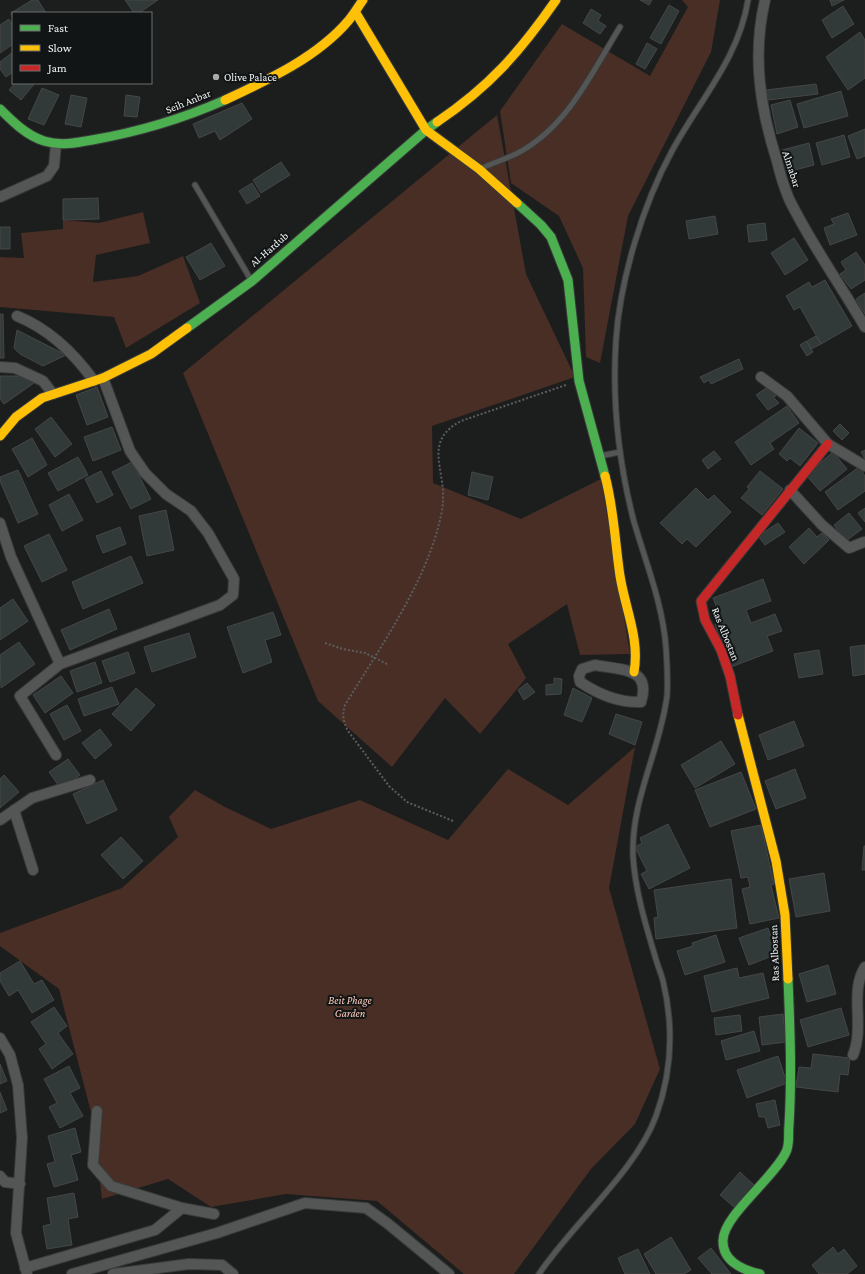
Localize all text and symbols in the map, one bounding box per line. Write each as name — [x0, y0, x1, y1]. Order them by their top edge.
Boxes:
legend — [12, 12, 152, 84]
text: Fast — [48, 21, 69, 35]
text: Slow — [48, 41, 72, 55]
text: Jam — [47, 61, 67, 75]
place label: Olive Palace — [224, 71, 277, 83]
marker: Olive Palace — [211, 72, 221, 82]
street label: Seih Anbar — [164, 86, 212, 115]
street label: Almabar — [780, 149, 804, 189]
street label: Al-Hardub — [248, 229, 291, 269]
street label: Ras Albostan — [710, 605, 742, 663]
street label: Ras Albostan — [767, 924, 781, 982]
park label: Beit Phage Garden — [328, 994, 373, 1019]

